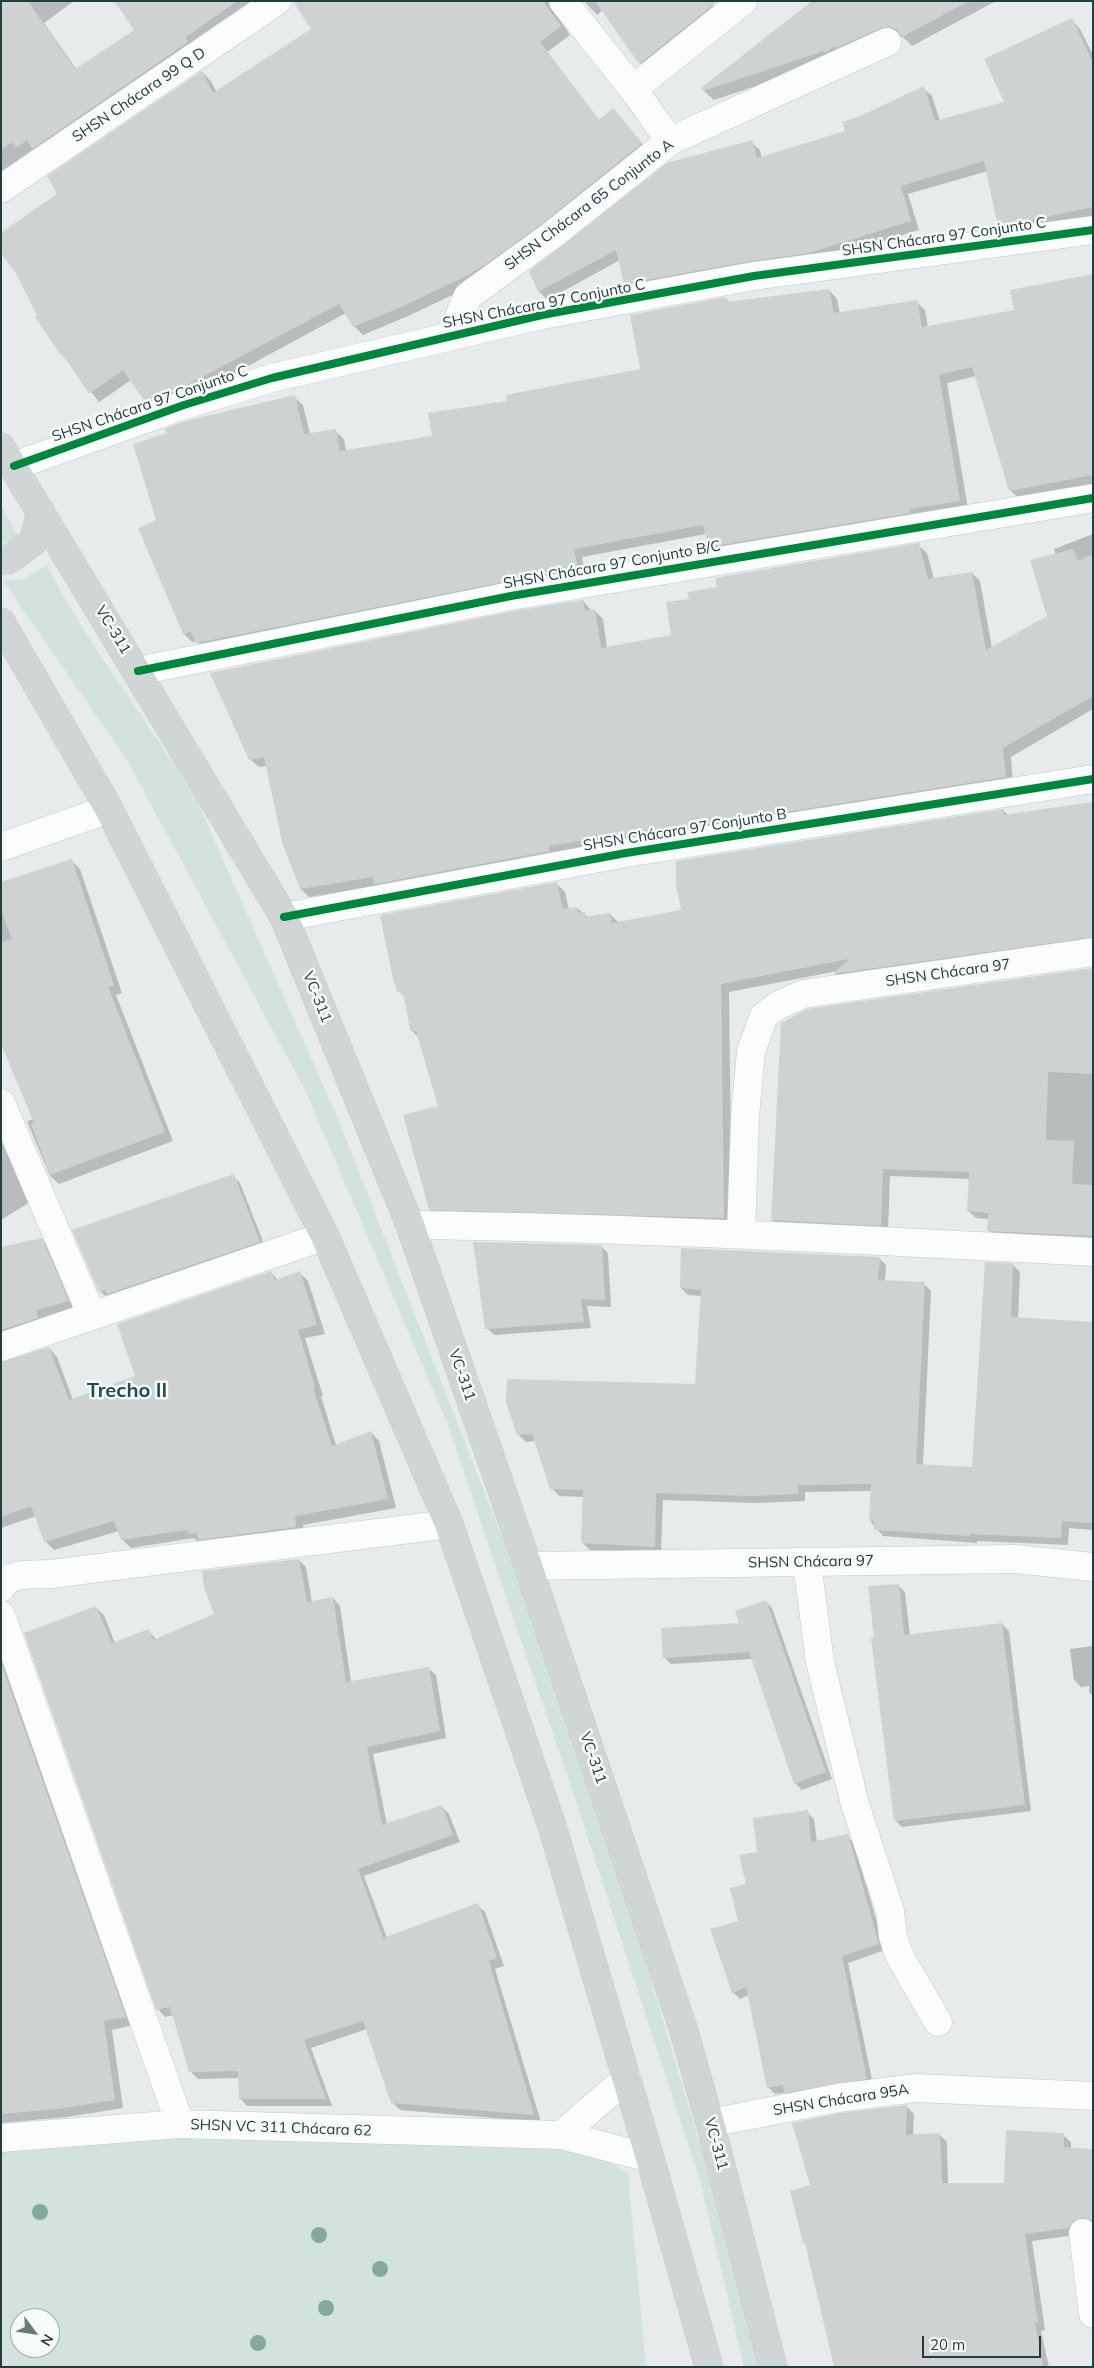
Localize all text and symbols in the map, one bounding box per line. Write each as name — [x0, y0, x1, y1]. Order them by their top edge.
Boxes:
street label: SHSN Chácara 99 Q D — [69, 44, 209, 146]
street label: SHSN Chácara 65 Conjunto A — [501, 136, 677, 274]
street label: SHSN Chácara 97 Conjunto C — [841, 214, 1047, 260]
street label: SHSN Chácara 97 Conjunto C — [441, 276, 647, 332]
street label: SHSN Chácara 97 Conjunto C — [50, 362, 250, 446]
street label: SHSN Chácara 97 Conjunto B/C — [502, 537, 722, 593]
street label: VC-311 — [92, 602, 134, 658]
street label: SHSN Chácara 97 Conjunto B — [582, 805, 788, 855]
street label: SHSN Chácara 97 — [884, 955, 1012, 991]
street label: VC-311 — [299, 969, 335, 1025]
street label: VC-311 — [445, 1347, 479, 1403]
district label: Trecho II — [87, 1379, 167, 1403]
street label: SHSN Chácara 97 — [748, 1552, 874, 1572]
street label: VC-311 — [576, 1730, 610, 1786]
street label: SHSN Chácara 95A — [772, 2080, 910, 2120]
street label: SHSN VC 311 Chácara 62 — [190, 2116, 372, 2140]
street label: VC-311 — [700, 2116, 732, 2172]
north arrow — [10, 2308, 60, 2358]
scale bar — [924, 2326, 1043, 2358]
text: N — [37, 2331, 57, 2349]
text: 20 m — [930, 2335, 965, 2354]

